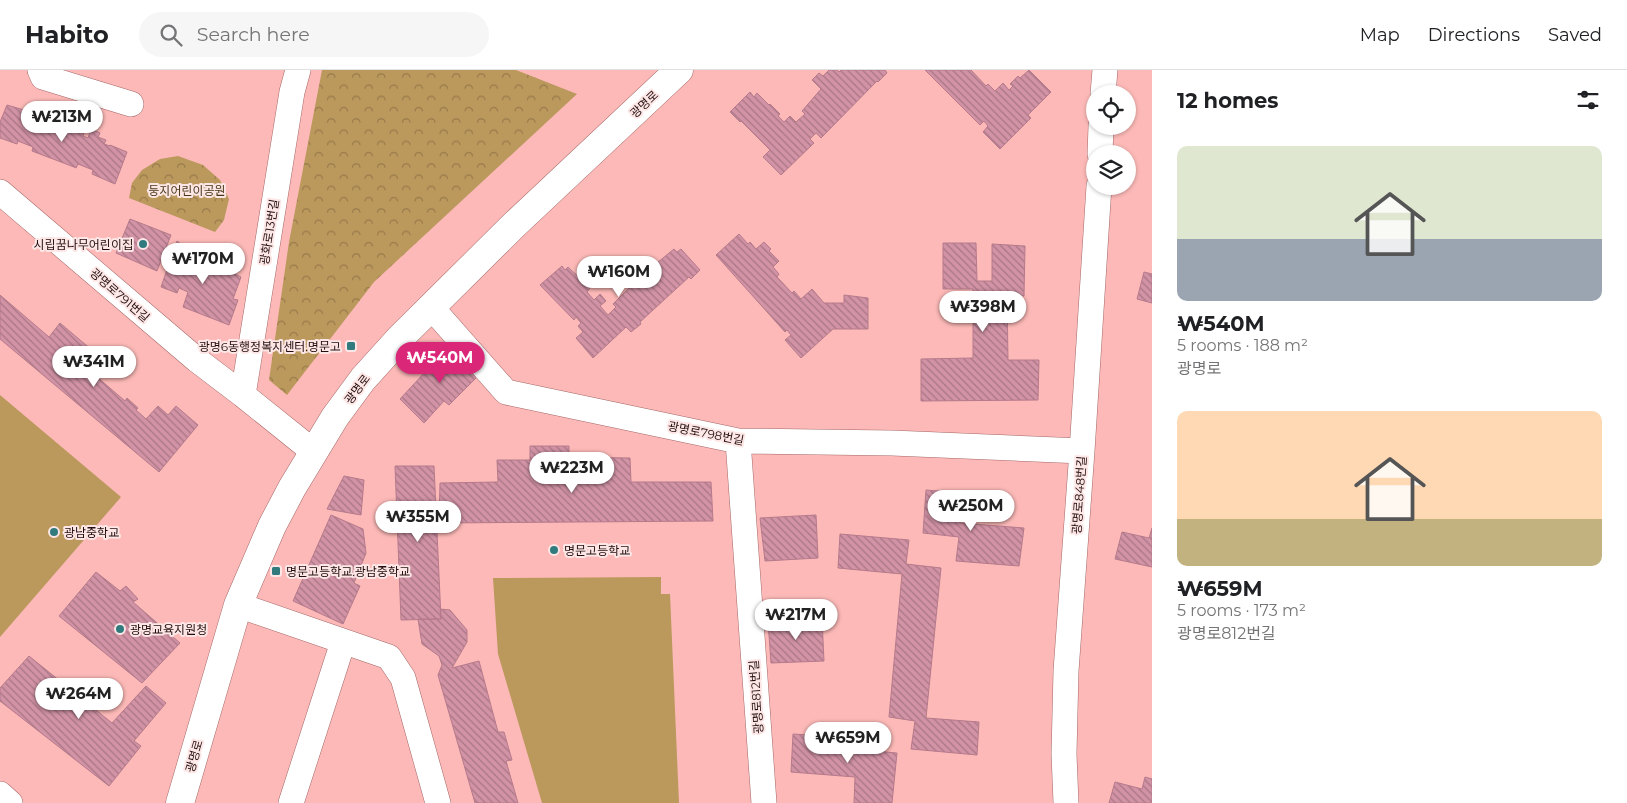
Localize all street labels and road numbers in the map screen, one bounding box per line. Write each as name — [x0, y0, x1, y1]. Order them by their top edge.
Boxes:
street label: 광명로 — [627, 87, 661, 121]
street label: 광화로13번길 — [256, 198, 282, 266]
street label: 광명로791번길 — [87, 265, 153, 325]
street label: 광명로 — [341, 371, 373, 407]
street label: 광명로798번길 — [667, 418, 745, 448]
street label: 광명로848번길 — [1069, 455, 1089, 535]
street label: 광명로812번길 — [746, 660, 766, 734]
street label: 광명로 — [182, 738, 206, 774]

